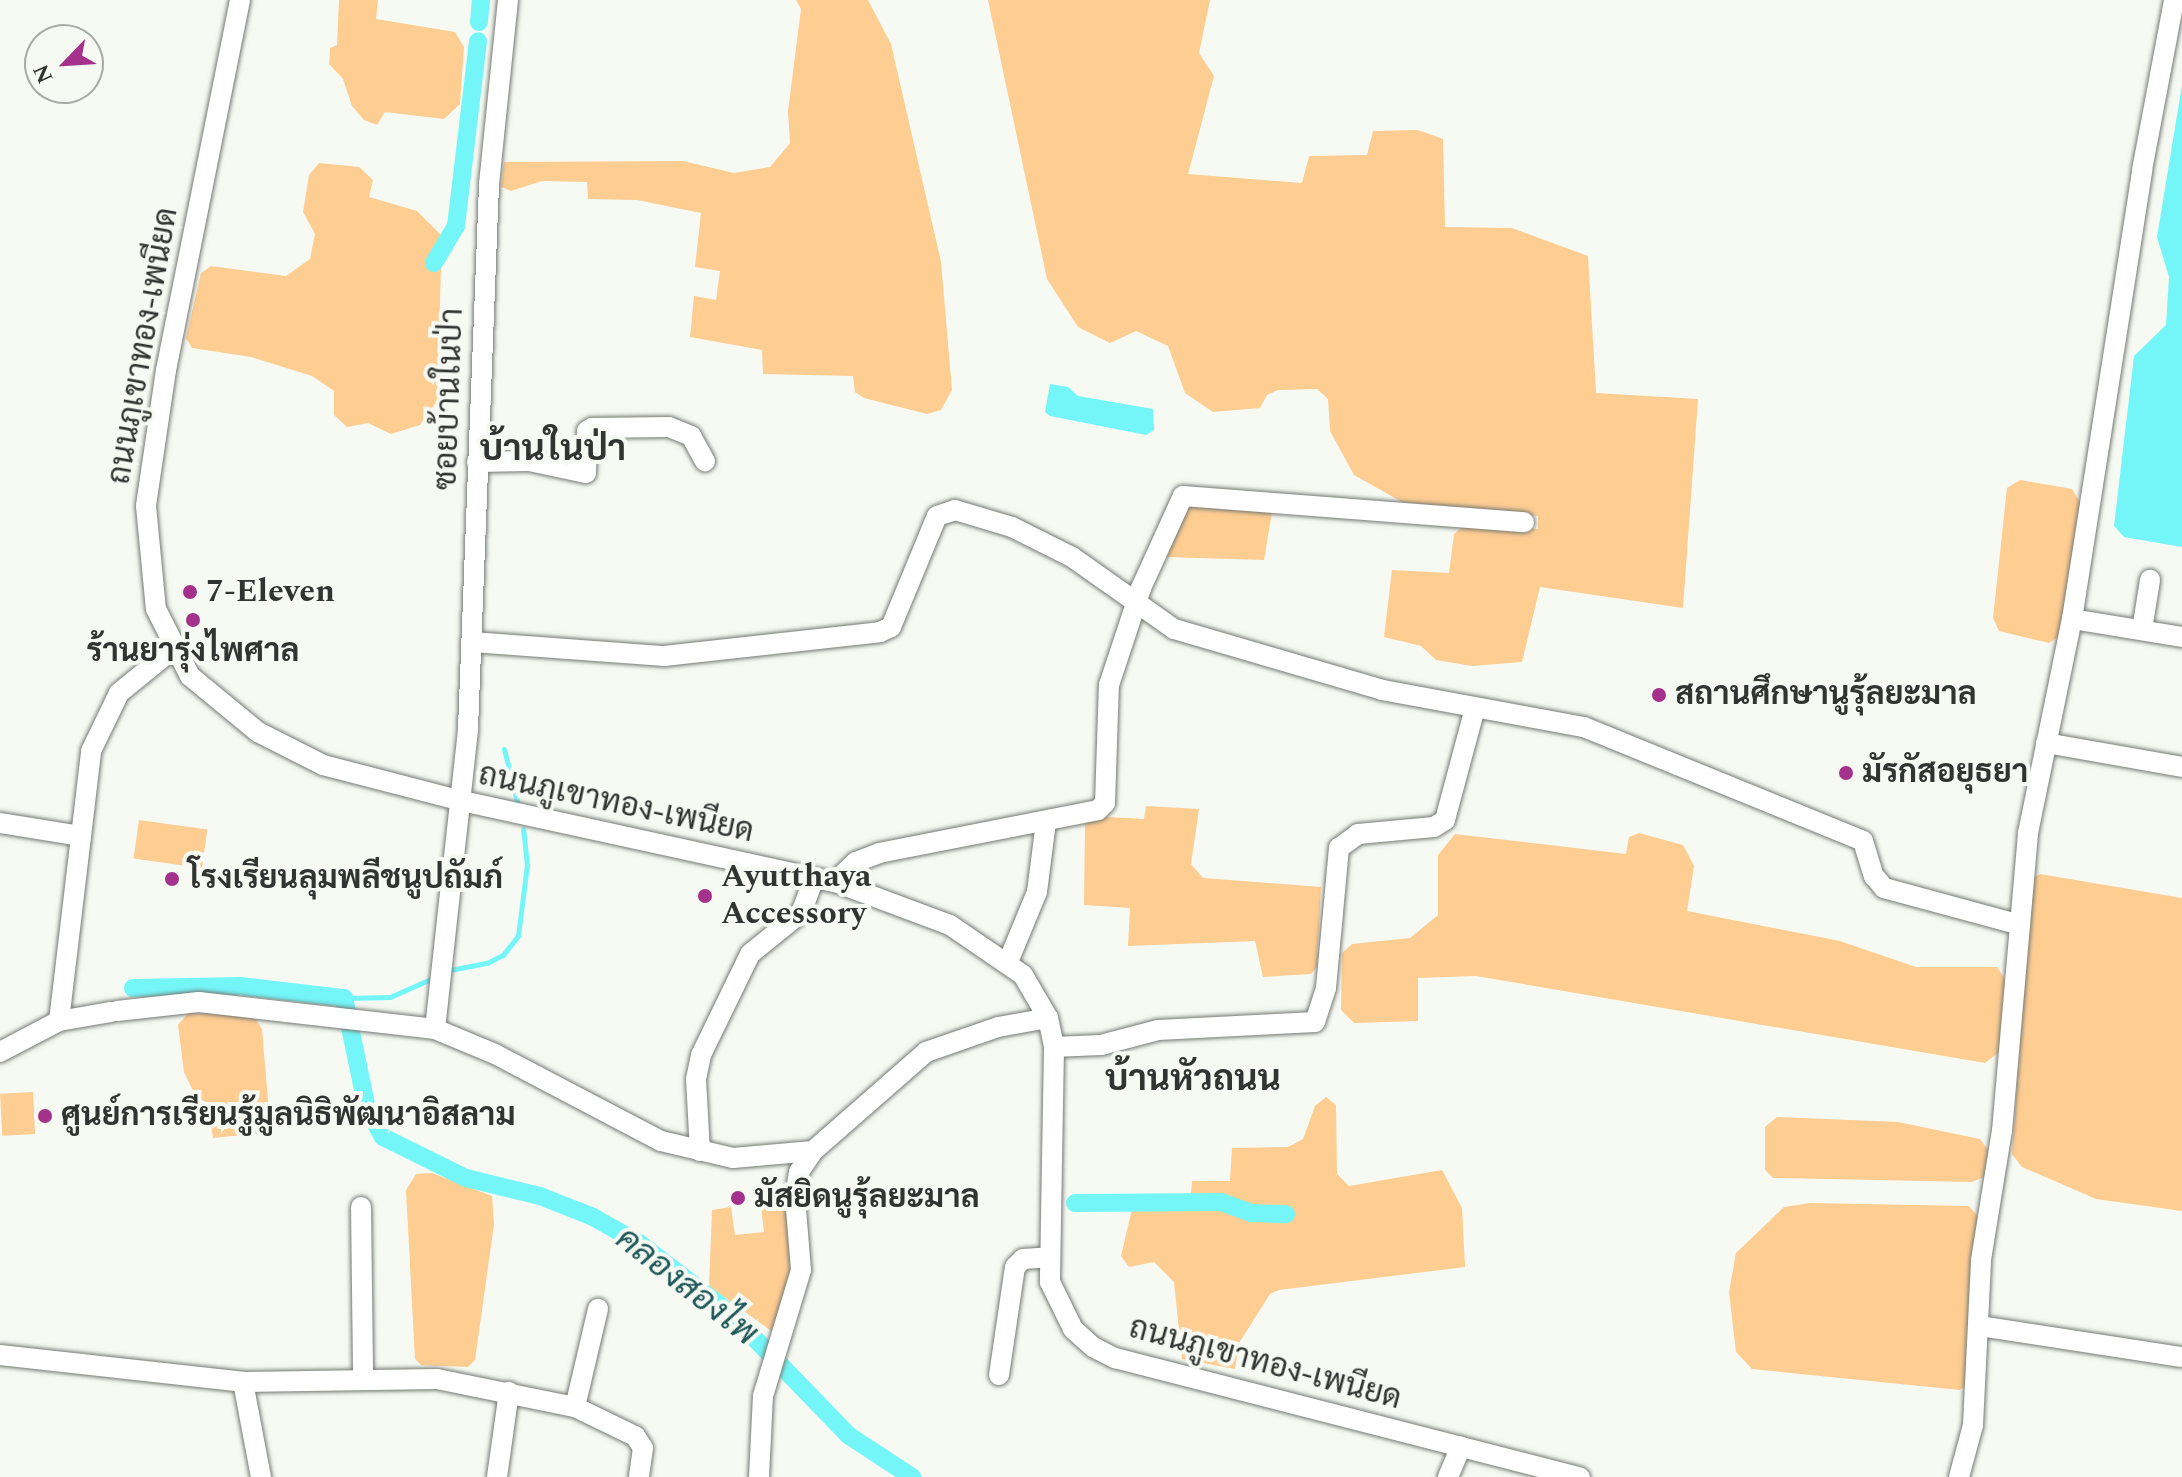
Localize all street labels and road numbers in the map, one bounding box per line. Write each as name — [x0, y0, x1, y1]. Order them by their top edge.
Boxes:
street label: ถนนภูเขาทอง-เพนียด — [101, 205, 187, 487]
street label: ซอยบ้านในป่า — [428, 307, 472, 491]
street label: ถนนภูเขาทอง-เพนียด — [475, 756, 757, 852]
street label: ถนนภูเขาทอง-เพนียด — [1125, 1309, 1405, 1419]

